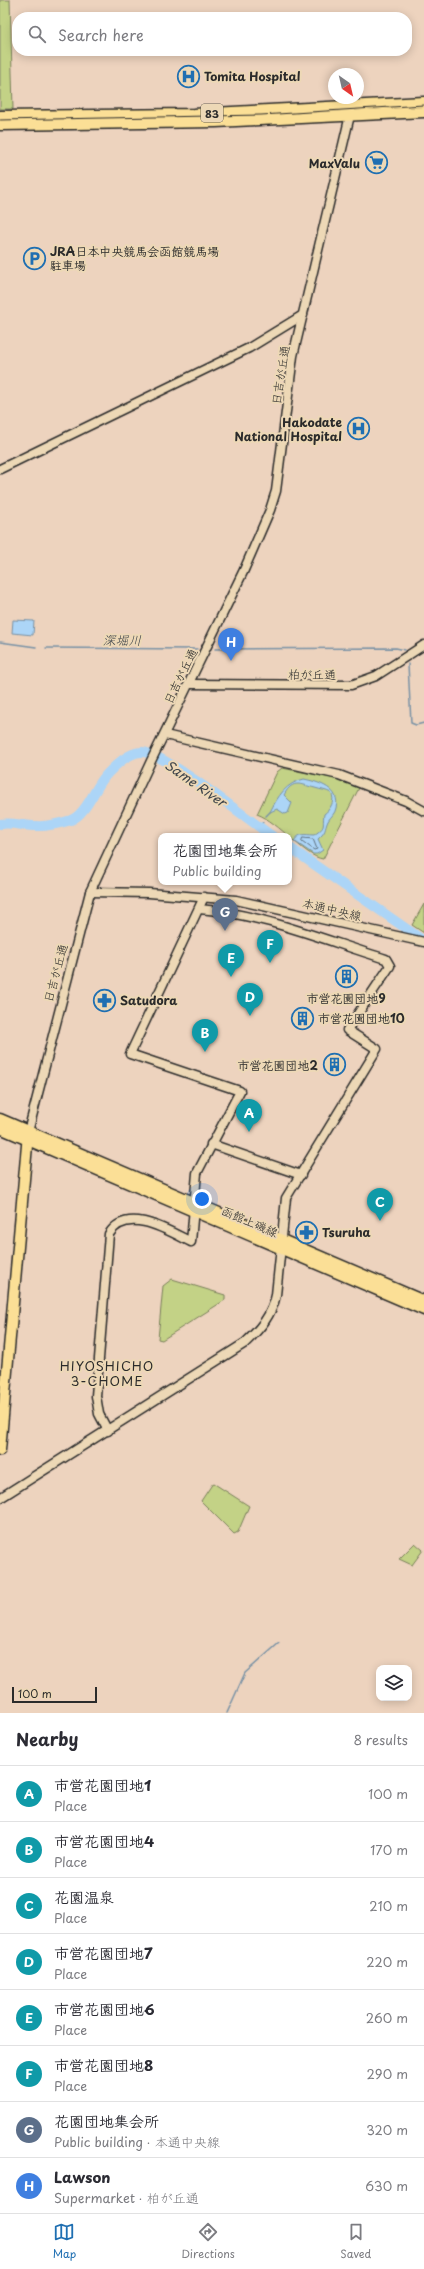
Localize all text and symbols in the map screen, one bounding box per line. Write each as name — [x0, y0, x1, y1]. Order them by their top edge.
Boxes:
search box — [12, 12, 412, 56]
icon: search — [26, 23, 48, 45]
text: Search here — [58, 23, 144, 46]
hospital icon: Tomita Hospital — [176, 63, 202, 89]
place label: Tomita Hospital — [204, 67, 301, 85]
north arrow — [328, 68, 364, 104]
road number: 83 — [201, 104, 223, 122]
supermarket icon: MaxValu — [363, 150, 389, 176]
place label: MaxValu — [309, 154, 360, 172]
place label: JRA日本中央競馬会函館競馬場 駐車場 — [50, 242, 219, 274]
parking icon: JRA日本中央競馬会函館競馬場 駐車場 — [22, 245, 48, 271]
street label: 日吉が丘通 — [266, 344, 294, 406]
place label: Hakodate National Hospital — [234, 413, 342, 445]
hospital icon: Hakodate National Hospital — [345, 416, 371, 442]
pin: H — [218, 628, 244, 661]
water label: 深堀川 — [102, 630, 142, 649]
street label: 日吉が丘通 — [159, 645, 201, 707]
street label: 柏が丘通 — [288, 665, 336, 683]
water label: Same River — [162, 755, 232, 812]
popup — [158, 833, 292, 885]
text: 花園団地集会所 — [172, 838, 278, 861]
text: Public building — [172, 861, 261, 880]
street label: 本通中央線 — [301, 893, 363, 925]
pin: G — [212, 898, 238, 931]
pin: F — [257, 930, 283, 963]
street label: 日吉が丘通 — [39, 942, 71, 1004]
pin: E — [218, 944, 244, 977]
building icon: 市営花園団地9 — [333, 964, 359, 990]
pin: D — [237, 983, 263, 1016]
pharmacy icon: Satudora — [92, 987, 118, 1013]
place label: 市営花園団地9 — [306, 989, 386, 1007]
place label: Satudora — [120, 991, 178, 1009]
building icon: 市営花園団地10 — [289, 1005, 315, 1031]
place label: 市営花園団地10 — [318, 1009, 405, 1027]
pin: B — [192, 1019, 218, 1052]
building icon: 市営花園団地2 — [321, 1052, 347, 1078]
place label: 市営花園団地2 — [238, 1056, 319, 1074]
pin: A — [236, 1099, 262, 1132]
pin: C — [367, 1188, 393, 1221]
your location — [192, 1189, 212, 1209]
street label: 函館上磯線 — [219, 1201, 281, 1241]
pharmacy icon: Tsuruha — [293, 1219, 319, 1245]
place label: Tsuruha — [322, 1223, 371, 1241]
district label: HIYOSHICHO 3-CHOME — [60, 1356, 154, 1390]
map controls — [376, 1665, 412, 1701]
button: layers — [376, 1665, 412, 1701]
scale bar — [12, 1685, 97, 1704]
text: 100 m — [18, 1685, 52, 1702]
text: Nearby — [16, 1726, 78, 1752]
text: 8 results — [354, 1730, 408, 1749]
text: 市営花園団地1 — [54, 1773, 151, 1796]
text: A — [24, 1784, 34, 1803]
text: 100 m — [368, 1784, 408, 1803]
text: Place — [54, 1796, 87, 1815]
text: 市営花園団地4 — [54, 1829, 154, 1852]
text: B — [25, 1840, 33, 1859]
text: 170 m — [370, 1840, 408, 1859]
text: Place — [54, 1852, 87, 1871]
text: 花園温泉 — [54, 1885, 114, 1908]
text: C — [24, 1896, 34, 1915]
text: 210 m — [369, 1896, 408, 1915]
text: Place — [54, 1908, 87, 1927]
text: 市営花園団地7 — [54, 1941, 153, 1964]
text: D — [24, 1952, 34, 1971]
text: 220 m — [366, 1952, 408, 1971]
text: Place — [54, 1964, 87, 1983]
text: 市営花園団地6 — [54, 1997, 155, 2020]
text: E — [25, 2008, 33, 2027]
text: 260 m — [366, 2008, 408, 2027]
text: Place — [54, 2020, 87, 2039]
text: 市営花園団地8 — [54, 2053, 153, 2076]
text: F — [25, 2064, 33, 2083]
text: 290 m — [367, 2064, 408, 2083]
text: Place — [54, 2076, 87, 2095]
text: 花園団地集会所 — [54, 2109, 159, 2132]
text: G — [24, 2120, 34, 2139]
text: 320 m — [366, 2120, 408, 2139]
text: Public building · 本通中央線 — [54, 2132, 220, 2151]
text: Lawson — [54, 2165, 111, 2188]
text: H — [24, 2176, 34, 2195]
text: 630 m — [365, 2176, 408, 2195]
text: Supermarket · 柏が丘通 — [54, 2188, 199, 2207]
tab: Map — [53, 2221, 76, 2262]
tab: Directions — [181, 2221, 235, 2262]
tab: Saved — [340, 2221, 371, 2262]

